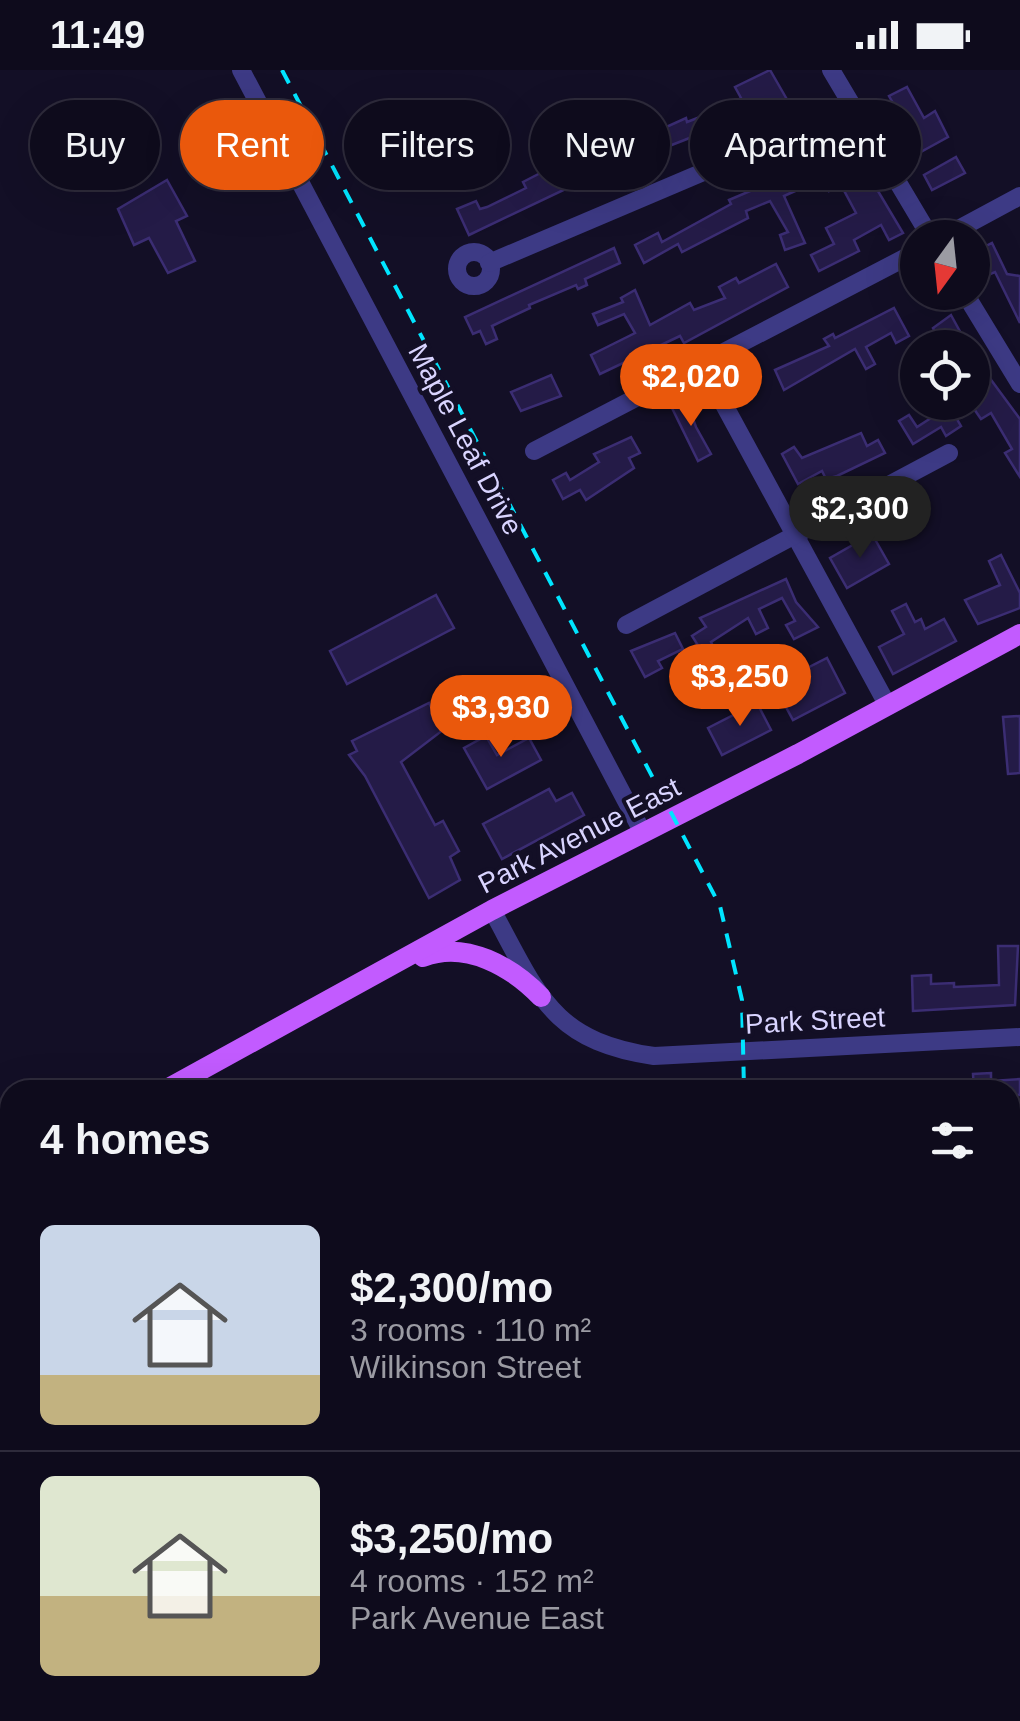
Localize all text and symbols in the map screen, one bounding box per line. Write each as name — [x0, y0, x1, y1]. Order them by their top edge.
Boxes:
text: 11:49 — [50, 14, 145, 56]
chip: Buy — [30, 100, 160, 190]
chip: Rent — [180, 100, 324, 190]
chip: Filters — [344, 100, 510, 190]
chip: New — [530, 100, 670, 190]
chip: Apartment — [690, 100, 921, 190]
north arrow — [900, 220, 990, 310]
map controls — [900, 220, 990, 420]
button: locate — [900, 330, 990, 420]
street label: Maple Leaf Drive — [402, 339, 529, 540]
pin: $2,020 — [610, 344, 772, 429]
text: $2,020 — [642, 358, 740, 394]
pin: $2,300 — [779, 476, 941, 561]
text: $2,300 — [811, 490, 909, 526]
pin: $3,250 — [659, 644, 821, 729]
text: $3,250 — [691, 658, 789, 694]
pin: $3,930 — [420, 675, 582, 760]
text: $3,930 — [452, 689, 550, 725]
street label: Park Avenue East — [473, 771, 685, 900]
street label: Park Street — [744, 1001, 886, 1040]
icon: filters — [925, 1113, 980, 1168]
text: 4 homes — [40, 1116, 210, 1163]
text: $2,300/mo — [350, 1264, 553, 1311]
icon: home — [120, 1265, 240, 1385]
text: 3 rooms · 110 m² — [350, 1312, 591, 1348]
text: Wilkinson Street — [350, 1349, 581, 1385]
text: $3,250/mo — [350, 1515, 553, 1562]
icon: home — [120, 1516, 240, 1636]
text: 4 rooms · 152 m² — [350, 1563, 594, 1599]
text: Park Avenue East — [350, 1600, 604, 1636]

